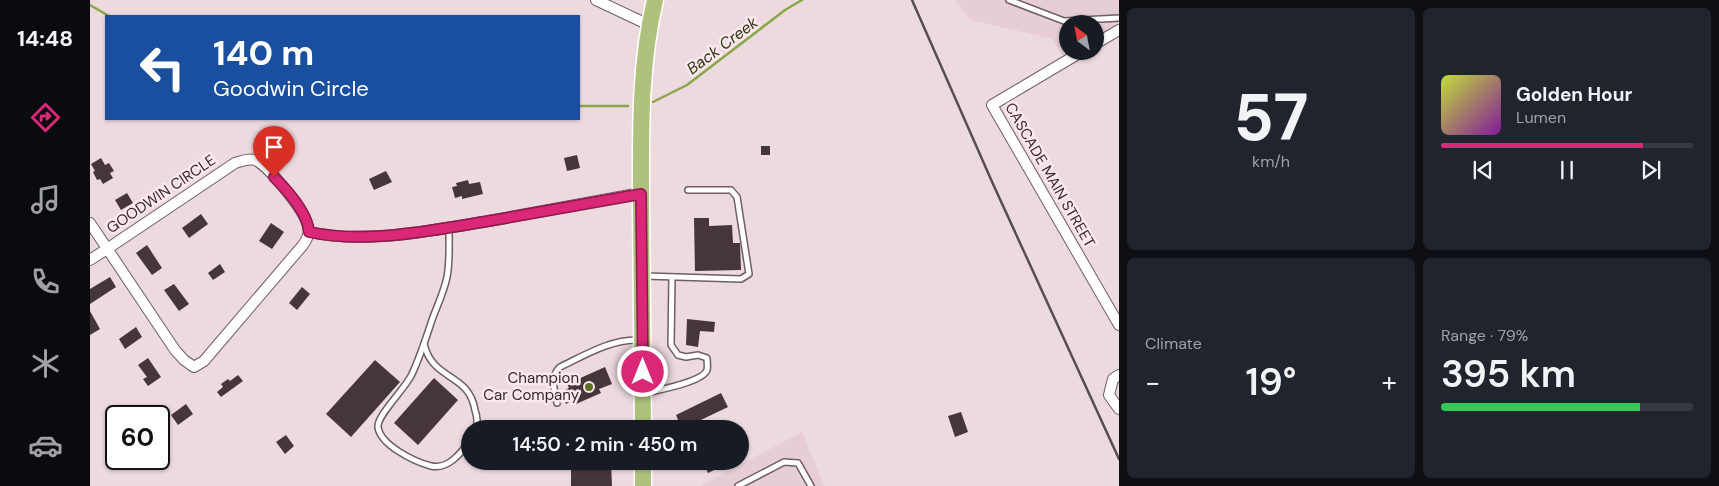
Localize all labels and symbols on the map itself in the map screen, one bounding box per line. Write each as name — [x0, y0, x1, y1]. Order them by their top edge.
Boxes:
water label: Back Creek — [682, 11, 763, 79]
north arrow — [1059, 15, 1104, 60]
street label: CASCADE MAIN STREET — [1000, 99, 1100, 251]
pin — [253, 126, 295, 177]
street label: GOODWIN CIRCLE — [103, 150, 219, 238]
position arrow — [616, 345, 668, 397]
place label: Champion Car Company — [483, 368, 580, 405]
marker: Champion Car Company — [583, 381, 595, 393]
speed limit sign: 60 — [105, 405, 170, 470]

